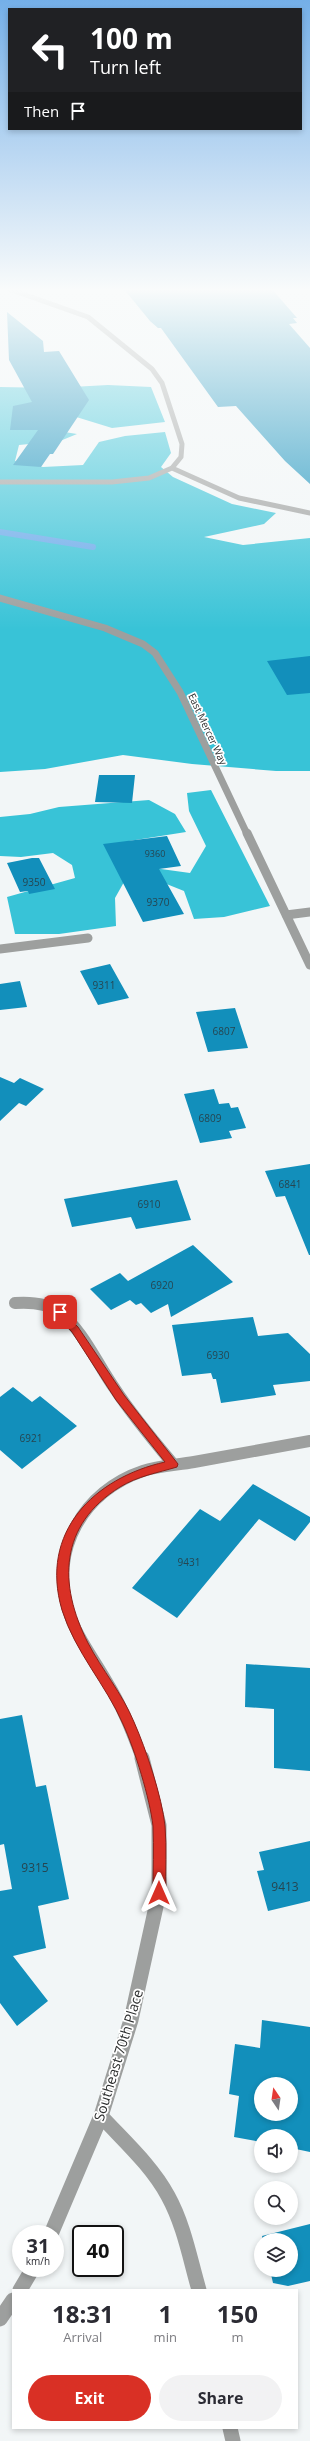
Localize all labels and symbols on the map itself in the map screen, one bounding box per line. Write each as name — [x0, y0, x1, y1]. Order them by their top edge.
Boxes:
street label: East Mercer Way — [185, 691, 231, 768]
house number: 9360 — [145, 847, 165, 860]
house number: 9350 — [23, 875, 46, 889]
house number: 9370 — [147, 895, 170, 909]
house number: 9311 — [93, 978, 115, 992]
house number: 6807 — [213, 1024, 236, 1038]
house number: 6809 — [199, 1111, 222, 1125]
house number: 6841 — [279, 1177, 301, 1191]
house number: 6910 — [138, 1197, 161, 1211]
house number: 6920 — [151, 1278, 174, 1292]
pin — [43, 1295, 77, 1329]
house number: 6930 — [207, 1348, 230, 1362]
house number: 6921 — [20, 1431, 42, 1445]
house number: 9431 — [178, 1555, 200, 1569]
house number: 9315 — [21, 1859, 49, 1876]
position arrow — [138, 1872, 180, 1914]
house number: 9413 — [271, 1878, 299, 1895]
street label: Southeast 70th Place — [89, 1987, 147, 2123]
north arrow — [254, 2077, 298, 2121]
speed limit sign: 40 — [72, 2225, 124, 2277]

